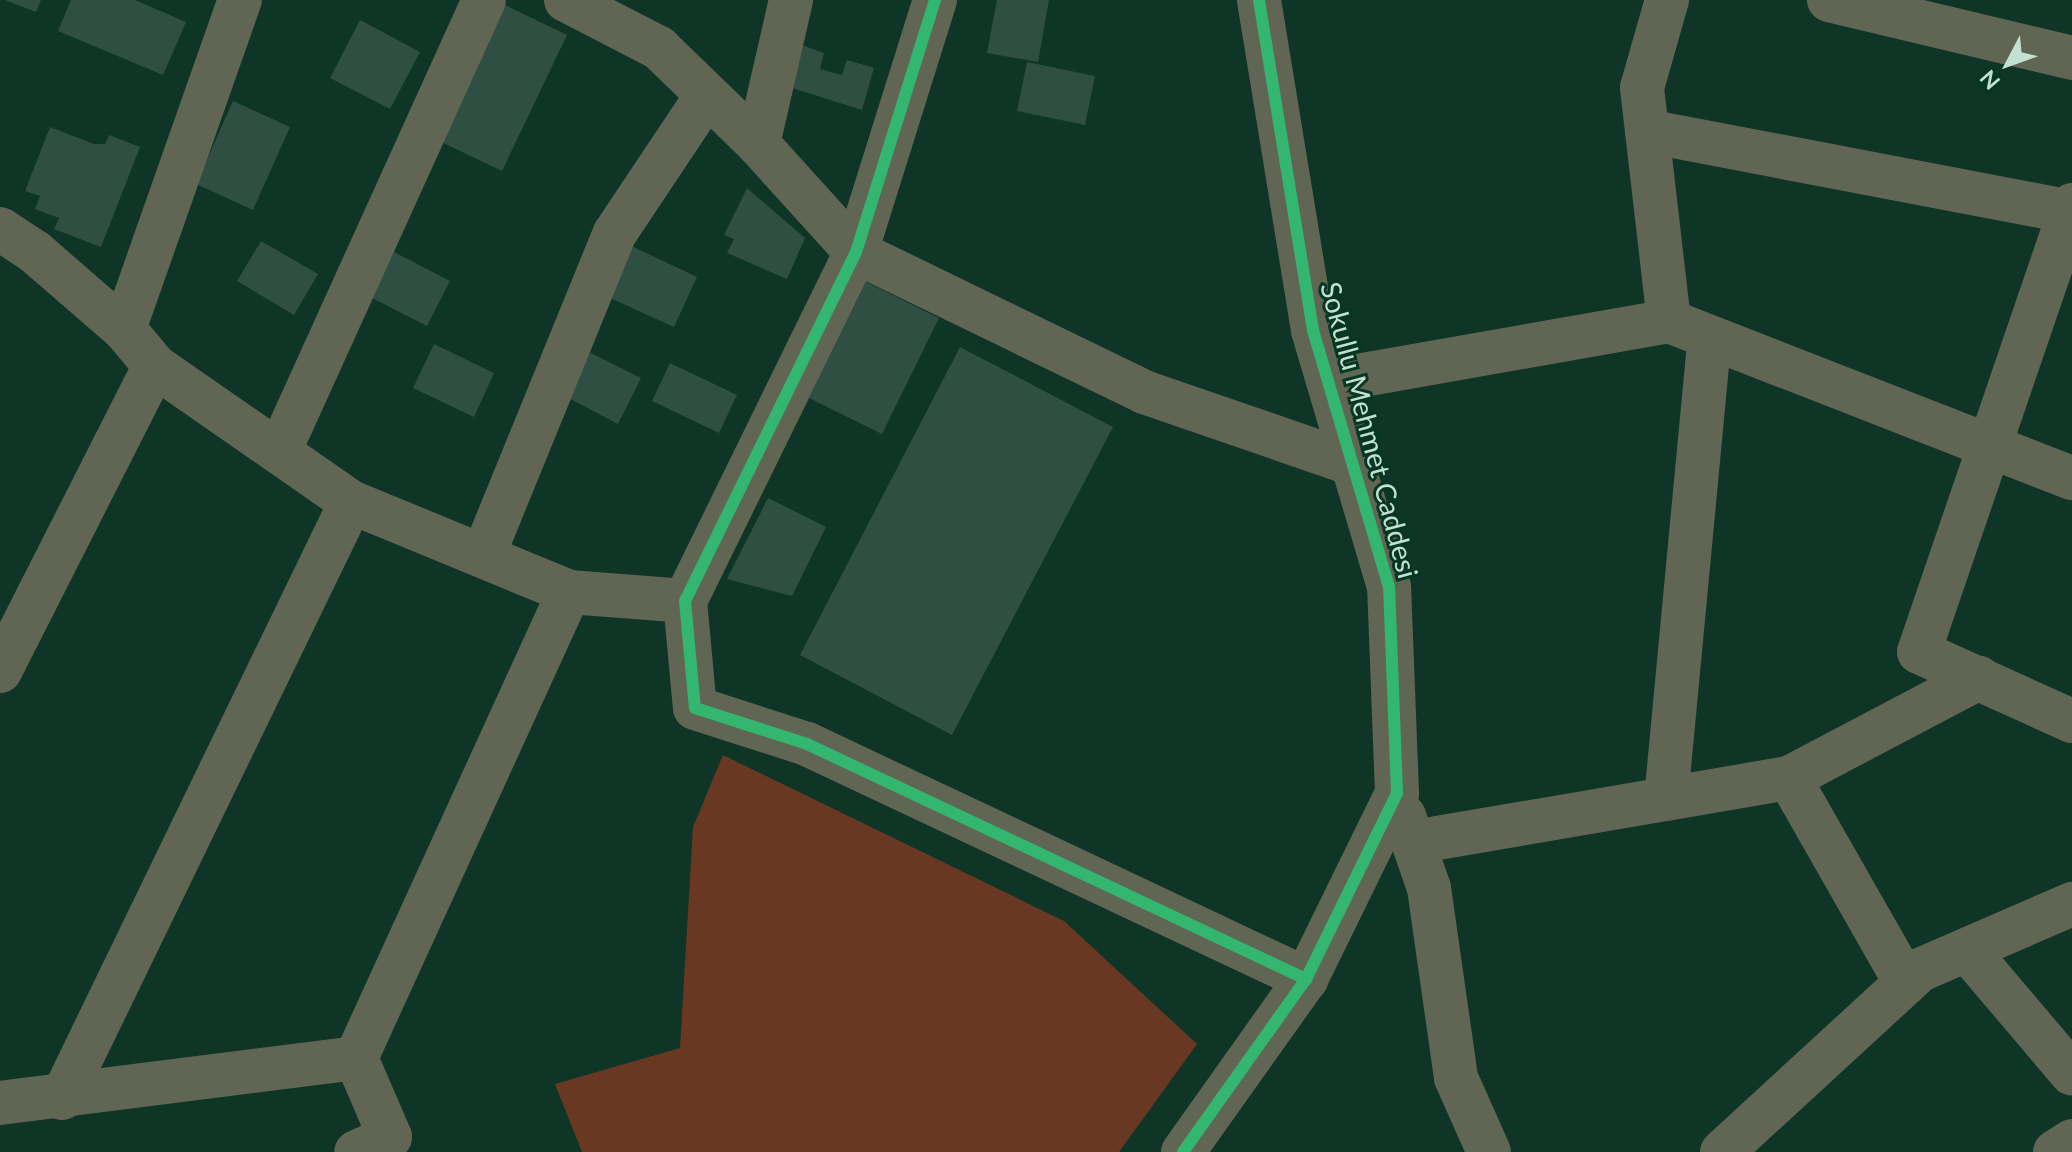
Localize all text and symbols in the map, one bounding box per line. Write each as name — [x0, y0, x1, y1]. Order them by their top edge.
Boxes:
north arrow — [1968, 24, 2048, 104]
text: N — [1974, 65, 2005, 95]
street label: Sokullu Mehmet Caddesi — [1314, 278, 1426, 582]

